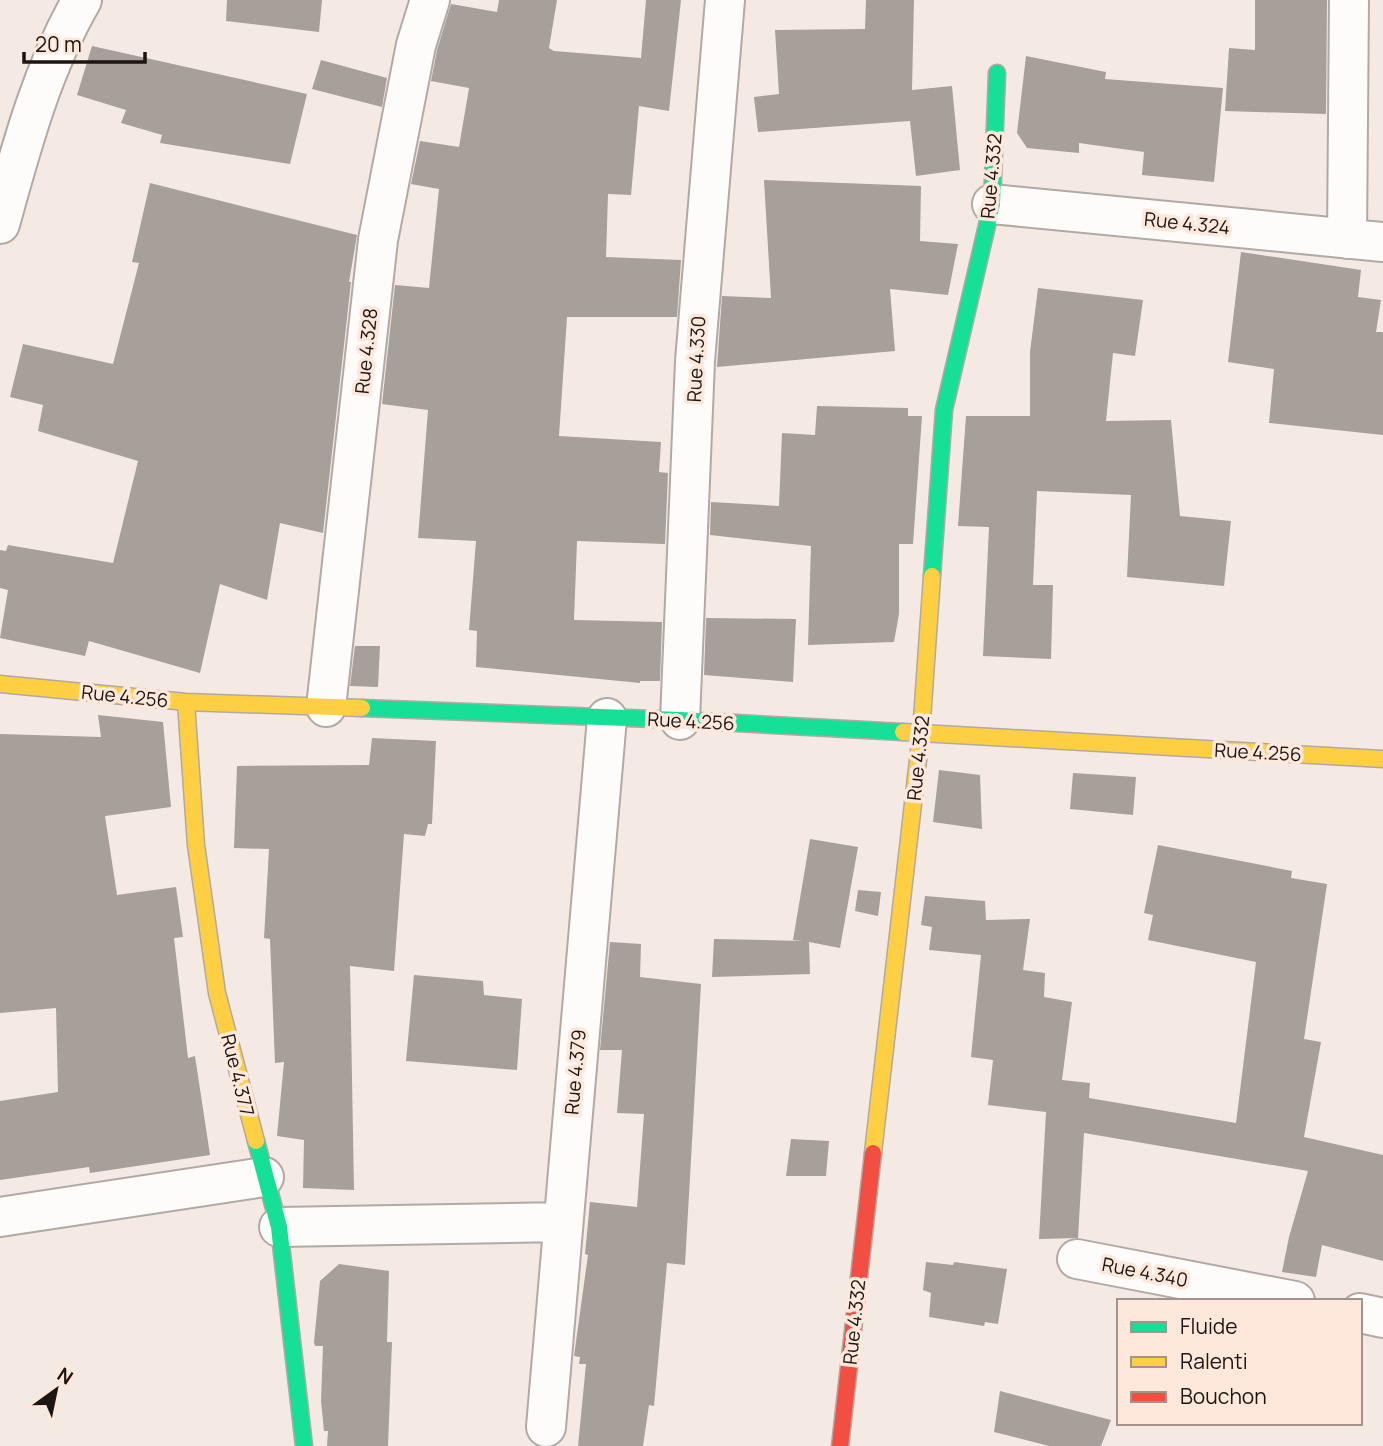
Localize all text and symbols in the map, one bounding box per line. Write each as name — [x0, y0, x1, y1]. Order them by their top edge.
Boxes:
scale bar — [24, 21, 145, 65]
text: 20 m — [35, 30, 82, 58]
street label: Rue 4.332 — [974, 132, 1008, 220]
street label: Rue 4.324 — [1143, 206, 1231, 240]
street label: Rue 4.328 — [349, 307, 383, 395]
street label: Rue 4.330 — [681, 315, 711, 403]
street label: Rue 4.256 — [80, 679, 170, 713]
street label: Rue 4.256 — [647, 706, 735, 736]
street label: Rue 4.332 — [901, 714, 935, 802]
street label: Rue 4.256 — [1214, 737, 1302, 767]
street label: Rue 4.379 — [558, 1028, 592, 1116]
street label: Rue 4.377 — [215, 1031, 261, 1119]
street label: Rue 4.340 — [1100, 1251, 1190, 1293]
street label: Rue 4.332 — [837, 1278, 871, 1366]
legend — [1117, 1299, 1362, 1425]
text: Fluide — [1180, 1312, 1238, 1340]
text: Ralenti — [1180, 1347, 1248, 1375]
north arrow — [21, 1355, 91, 1425]
text: N — [52, 1361, 78, 1390]
text: Bouchon — [1180, 1382, 1267, 1410]

